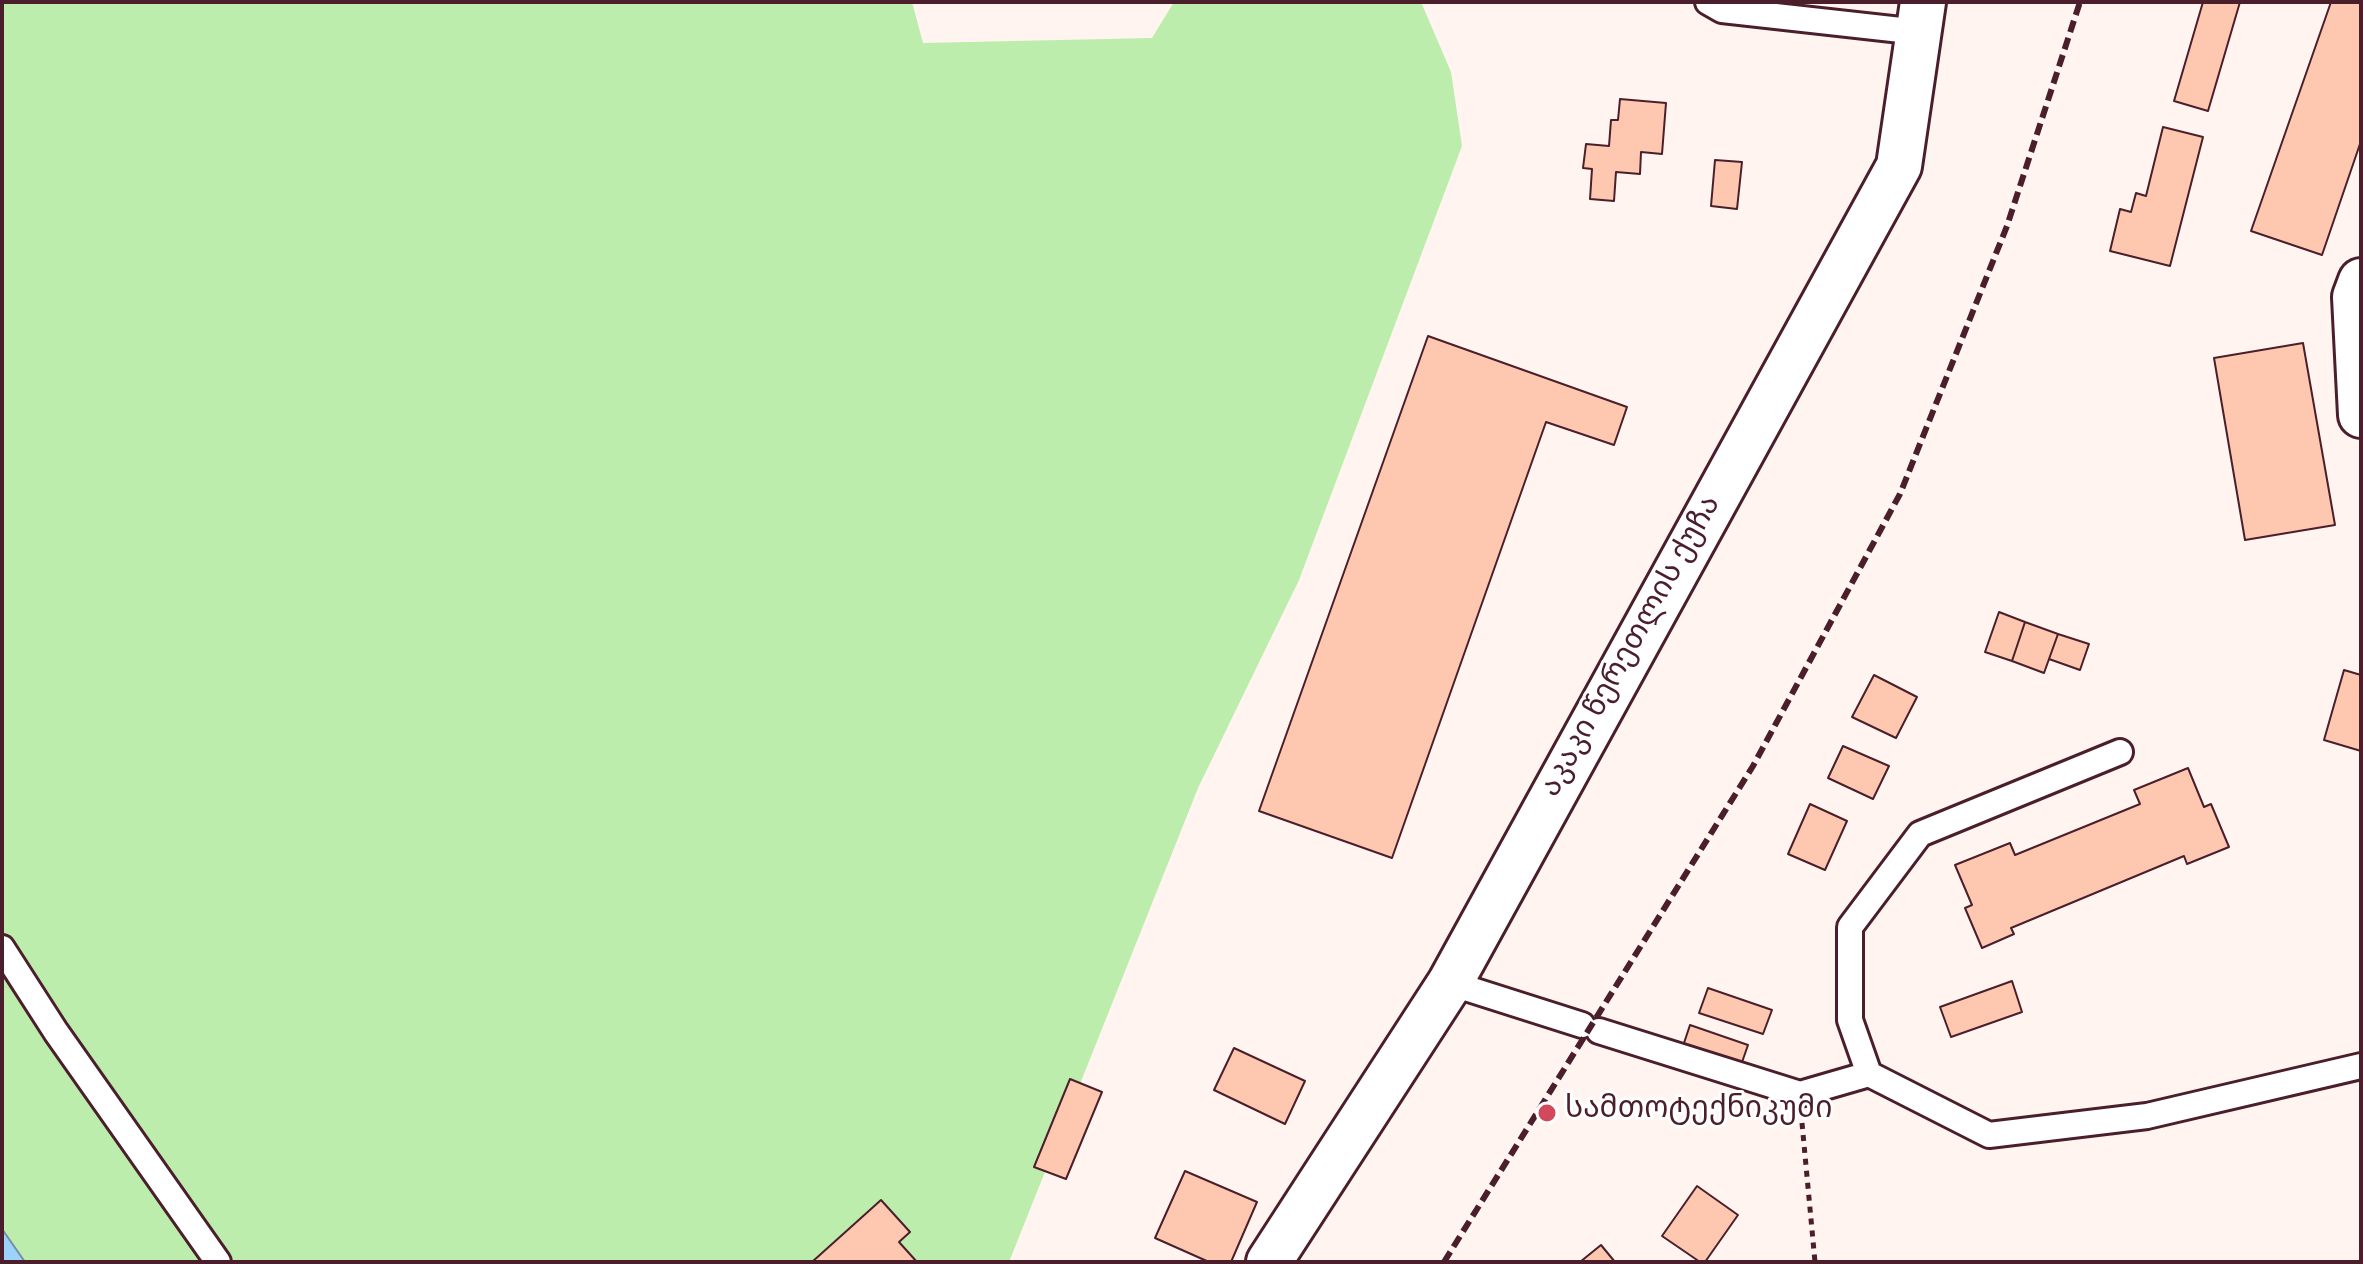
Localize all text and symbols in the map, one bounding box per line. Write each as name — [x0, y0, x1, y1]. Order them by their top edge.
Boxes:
street label: აკაკი წერეთლის ქუჩა — [1536, 491, 1732, 805]
place label: სამთოტექნიკუმი — [1565, 1095, 1832, 1131]
marker: სამთოტექნიკუმი — [1536, 1102, 1558, 1124]

